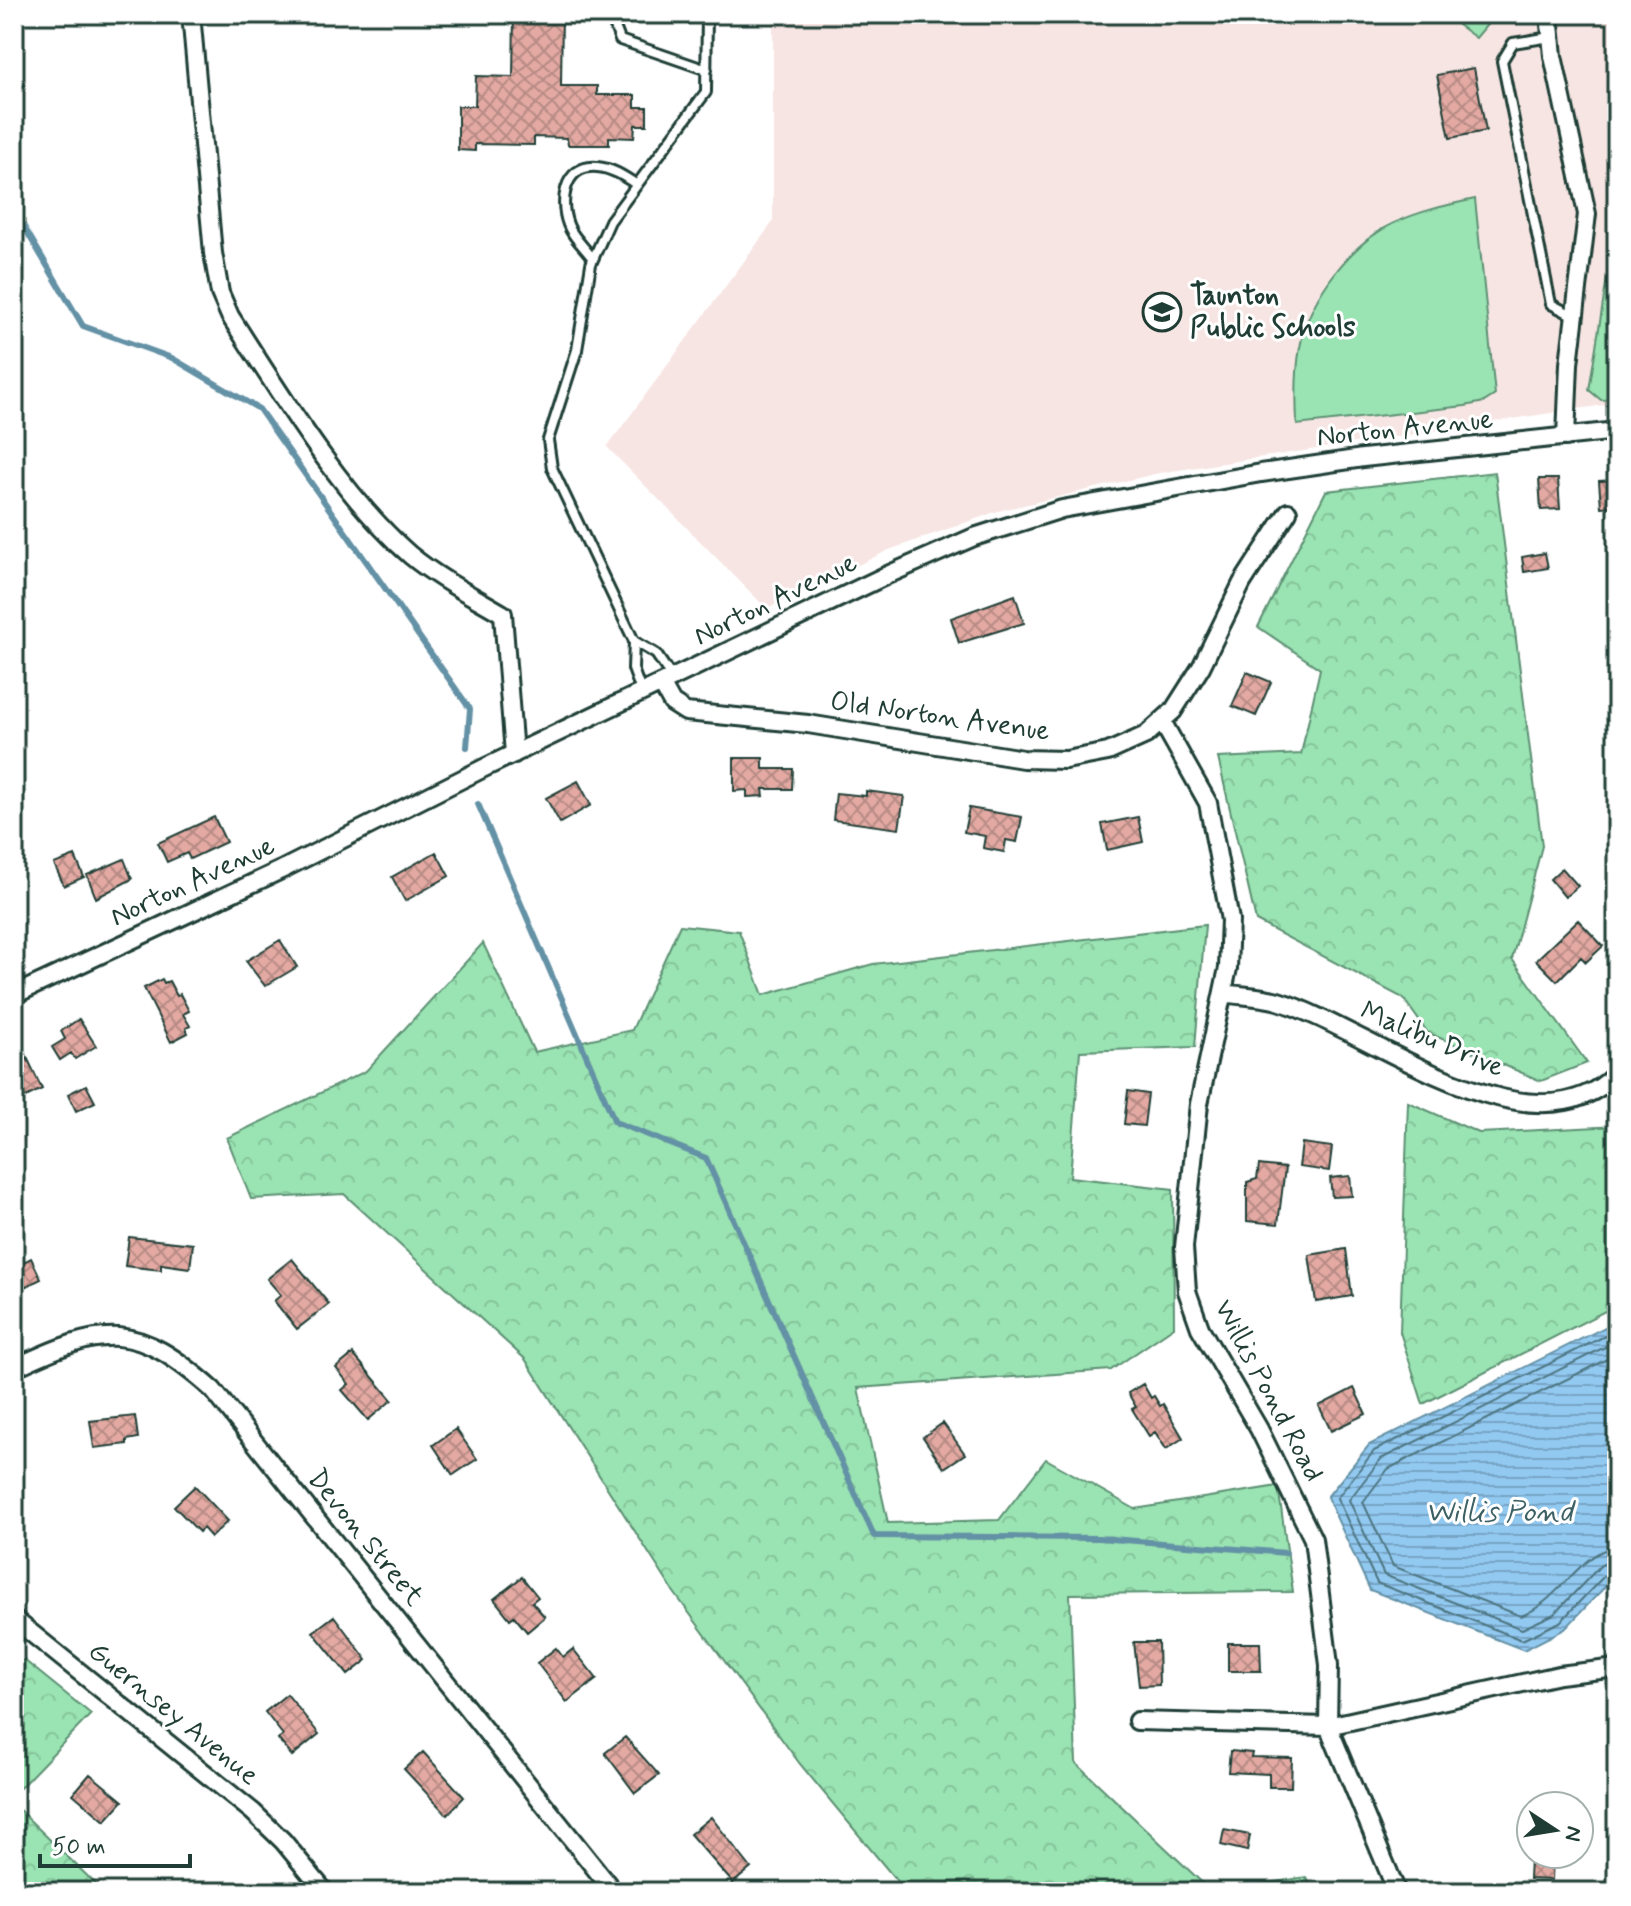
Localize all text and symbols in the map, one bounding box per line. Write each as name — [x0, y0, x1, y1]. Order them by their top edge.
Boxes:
place label: Taunton Public Schools — [1190, 278, 1356, 347]
school or university icon: Taunton Public Schools — [1141, 291, 1183, 333]
street label: Norton Avenue — [1315, 401, 1495, 457]
street label: Norton Avenue — [688, 545, 864, 655]
street label: Old Norton Avenue — [828, 683, 1052, 751]
street label: Norton Avenue — [105, 828, 281, 936]
street label: Malibu Drive — [1355, 993, 1509, 1087]
street label: Willis Pond Road — [1204, 1294, 1332, 1488]
street label: Devon Street — [298, 1462, 432, 1615]
water label: Willis Pond — [1425, 1493, 1576, 1532]
street label: Guernsey Avenue — [80, 1634, 266, 1794]
north arrow — [1515, 1790, 1595, 1870]
scale bar — [40, 1818, 190, 1868]
text: N — [1557, 1824, 1588, 1844]
text: 50 m — [52, 1832, 106, 1863]

